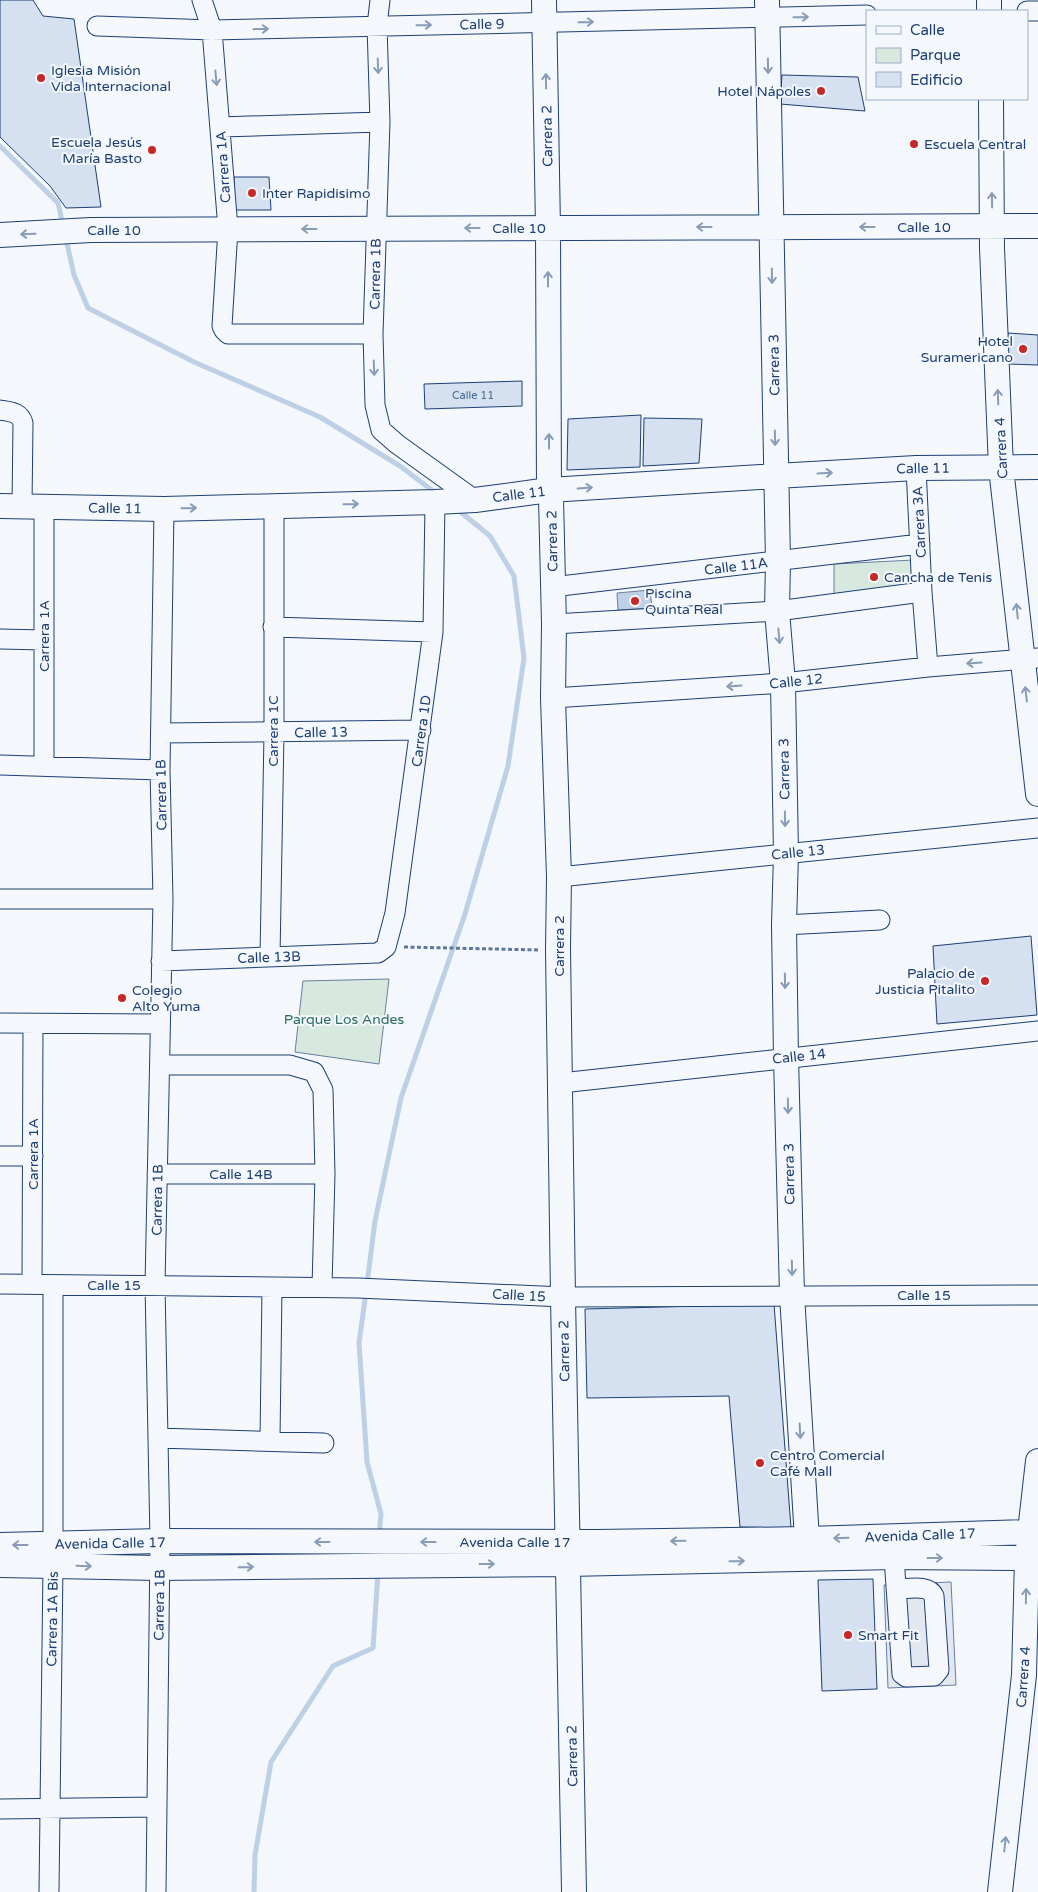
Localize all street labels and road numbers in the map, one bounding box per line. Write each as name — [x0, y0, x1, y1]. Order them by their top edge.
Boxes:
street label: Calle 9 — [459, 16, 505, 33]
street label: Carrera 2 — [538, 105, 557, 167]
street label: Carrera 1A — [213, 130, 234, 204]
street label: Calle 10 — [897, 219, 951, 236]
street label: Calle 10 — [492, 220, 546, 237]
street label: Calle 10 — [87, 222, 141, 239]
street label: Carrera 1B — [366, 238, 385, 310]
street label: Carrera 3 — [765, 334, 784, 396]
street label: Carrera 4 — [991, 417, 1012, 479]
street label: Calle 11 — [896, 460, 950, 477]
street label: Calle 11 — [491, 483, 547, 506]
street label: Carrera 3A — [909, 486, 930, 558]
street label: Calle 11 — [88, 500, 142, 517]
street label: Carrera 2 — [543, 510, 562, 572]
street label: Calle 11A — [703, 554, 769, 579]
street label: Carrera 1A — [36, 600, 53, 672]
street label: Calle 12 — [768, 670, 824, 693]
street label: Carrera 1D — [408, 694, 435, 768]
street label: Carrera 1C — [265, 695, 282, 767]
street label: Calle 13 — [294, 724, 348, 741]
street label: Carrera 3 — [775, 738, 794, 800]
street label: Carrera 1B — [152, 759, 171, 831]
street label: Calle 13 — [770, 841, 826, 864]
street label: Carrera 2 — [551, 915, 568, 977]
street label: Calle 13B — [237, 948, 301, 967]
street label: Calle 14 — [771, 1045, 827, 1068]
street label: Carrera 1A — [25, 1118, 42, 1190]
street label: Carrera 3 — [780, 1143, 799, 1205]
street label: Carrera 1B — [148, 1164, 167, 1236]
street label: Calle 14B — [209, 1166, 273, 1183]
street label: Calle 15 — [87, 1277, 141, 1294]
street label: Calle 15 — [492, 1286, 546, 1305]
street label: Calle 15 — [897, 1287, 951, 1304]
street label: Carrera 2 — [555, 1320, 574, 1382]
street label: Avenida Calle 17 — [864, 1525, 976, 1546]
street label: Avenida Calle 17 — [54, 1534, 166, 1553]
street label: Avenida Calle 17 — [459, 1534, 571, 1551]
street label: Carrera 1B — [150, 1569, 169, 1641]
street label: Carrera 1A Bis — [43, 1571, 62, 1667]
street label: Carrera 4 — [1013, 1645, 1034, 1708]
street label: Carrera 2 — [563, 1725, 582, 1787]

